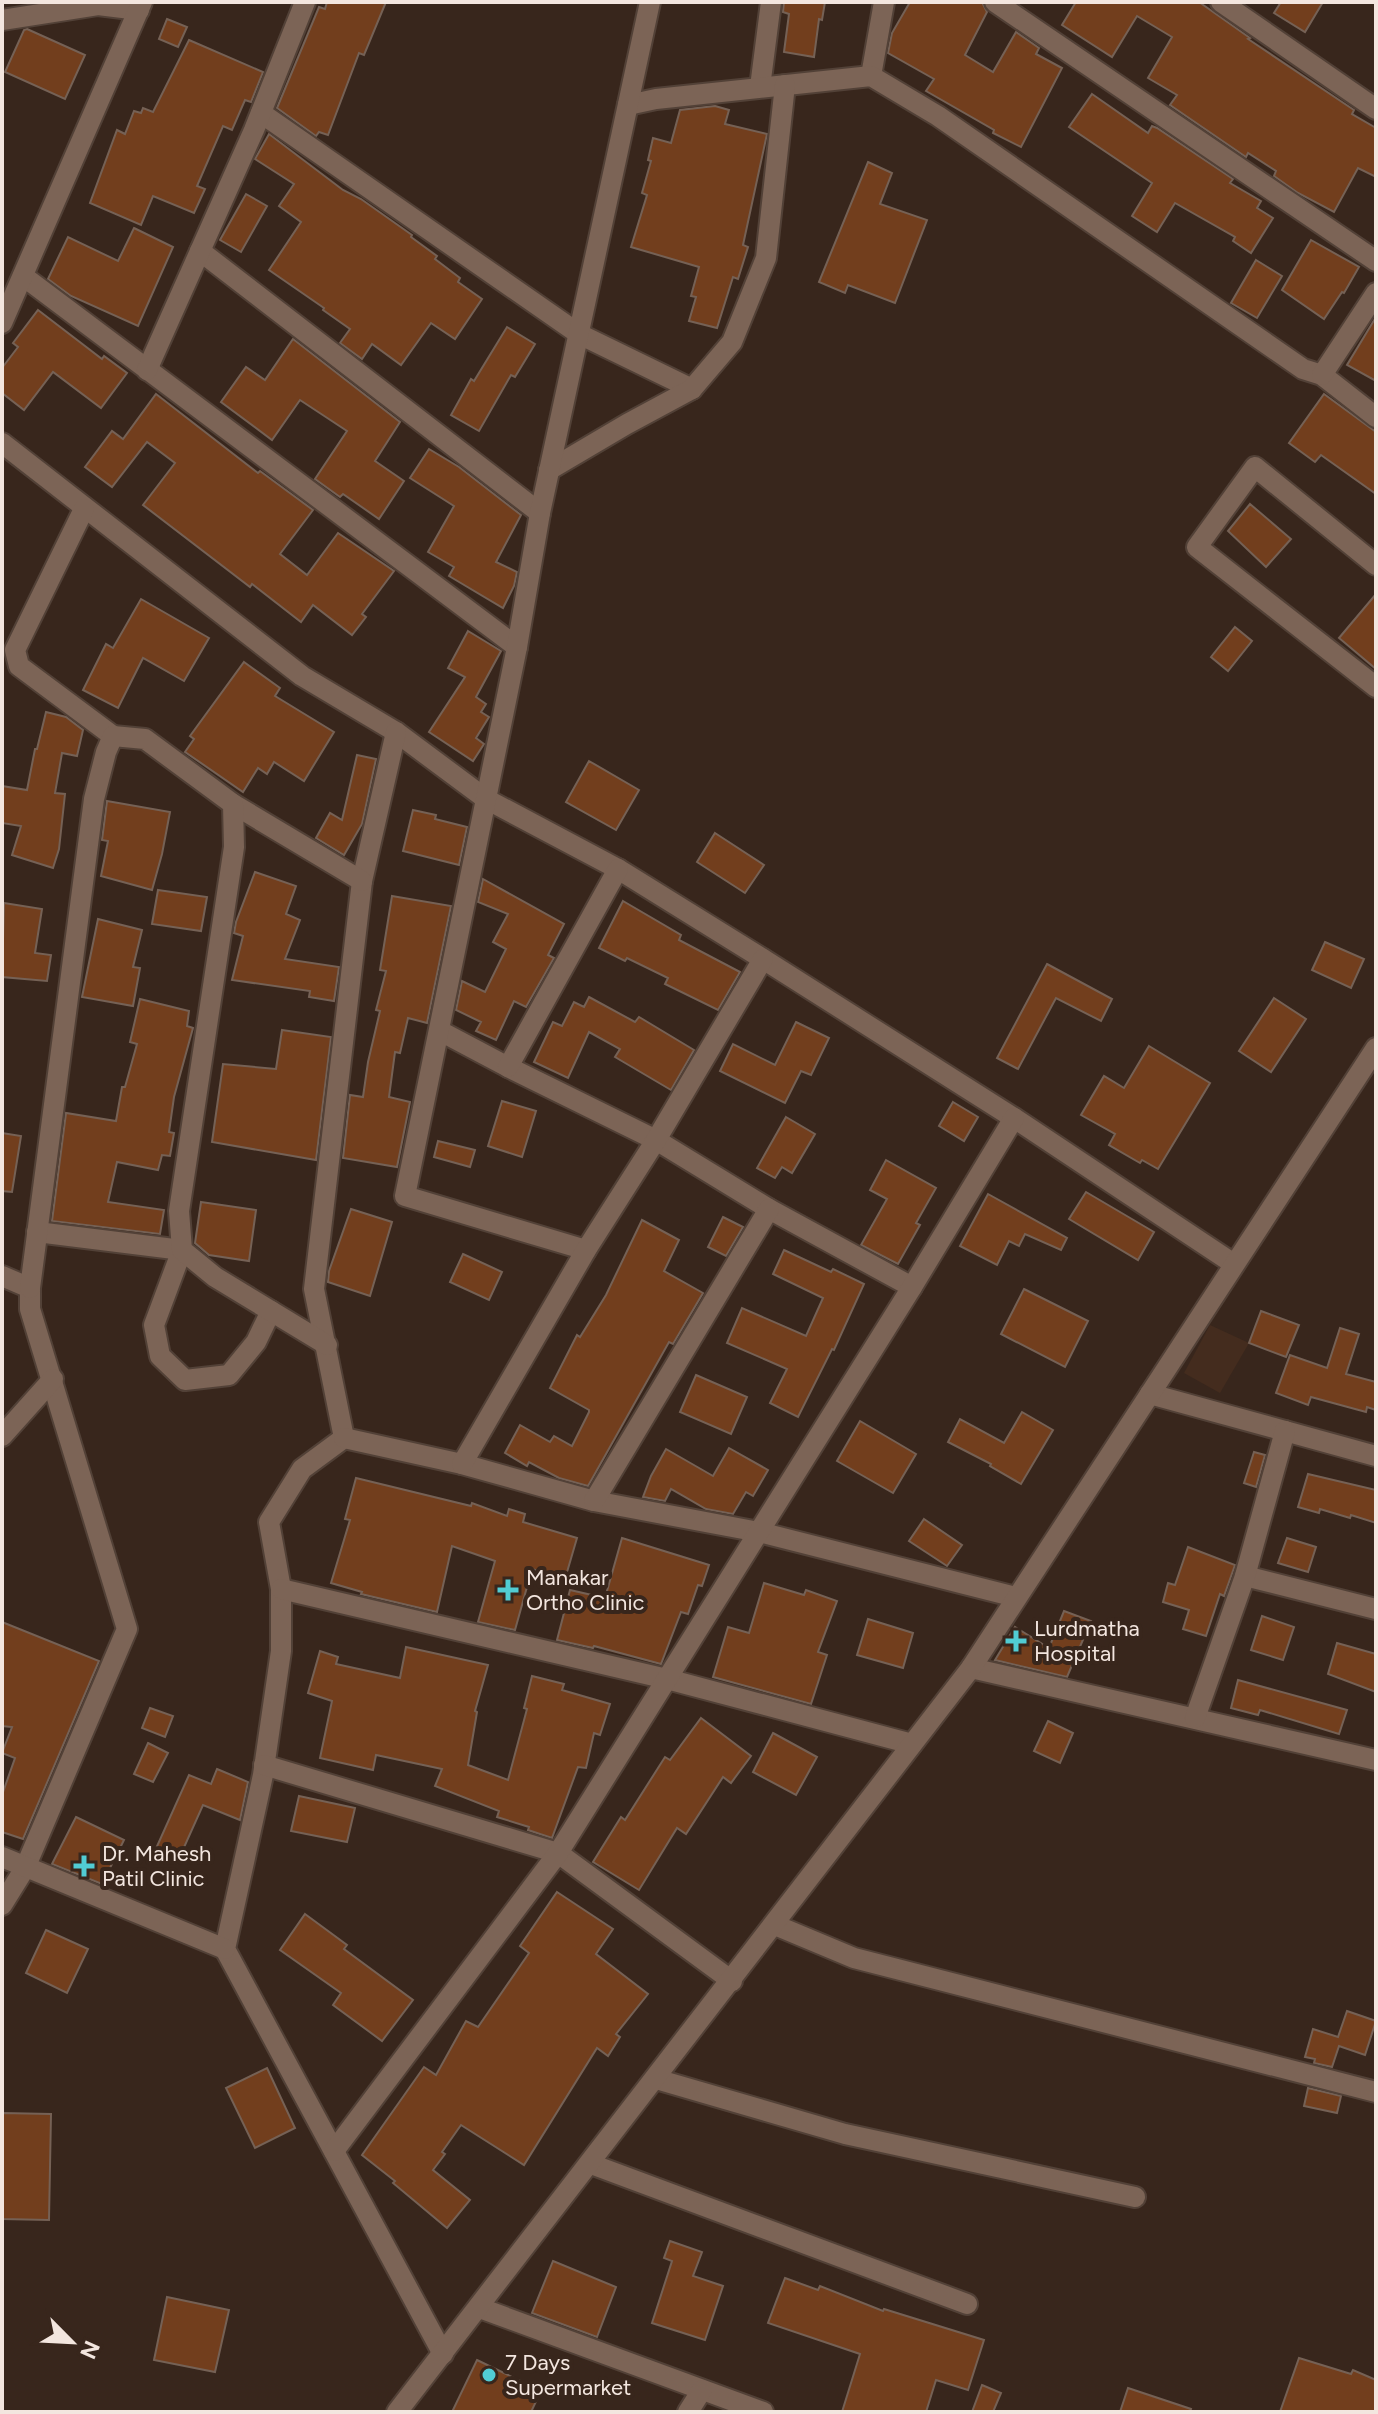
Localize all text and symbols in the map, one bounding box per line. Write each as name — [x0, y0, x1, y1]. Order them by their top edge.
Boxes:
place label: Manakar Ortho Clinic — [526, 1564, 644, 1616]
marker: Manakar Ortho Clinic — [497, 1579, 519, 1601]
place label: Lurdmatha Hospital — [1034, 1615, 1140, 1667]
marker: Lurdmatha Hospital — [1005, 1630, 1027, 1652]
place label: Dr. Mahesh Patil Clinic — [102, 1840, 211, 1892]
marker: Dr. Mahesh Patil Clinic — [73, 1855, 95, 1877]
north arrow — [32, 2302, 112, 2382]
text: N — [74, 2337, 106, 2363]
place label: 7 Days Supermarket — [505, 2349, 631, 2401]
marker: 7 Days Supermarket — [480, 2366, 498, 2384]

